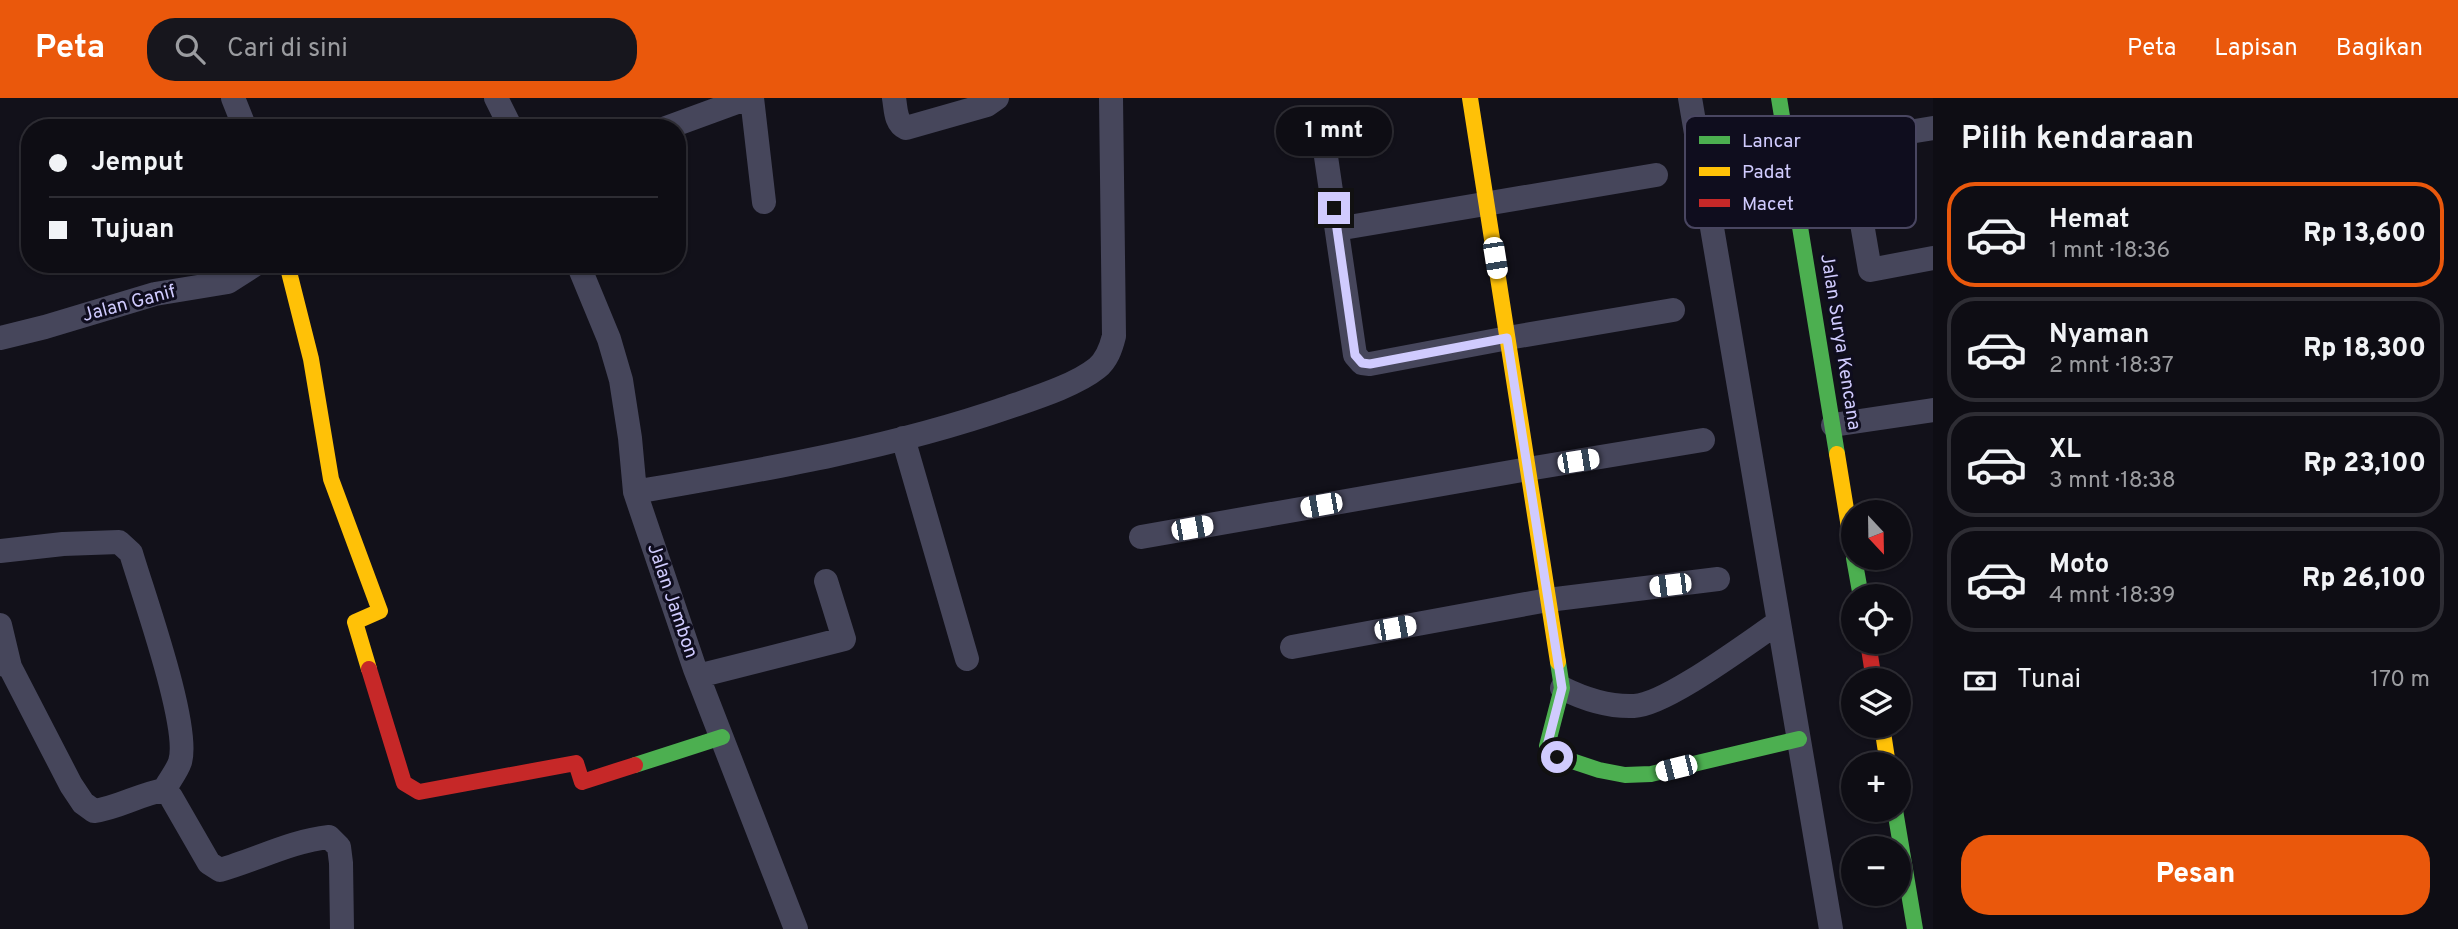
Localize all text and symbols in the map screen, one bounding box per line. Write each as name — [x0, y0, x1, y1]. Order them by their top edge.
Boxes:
search box — [147, 18, 637, 81]
text: Peta — [35, 28, 105, 70]
icon: search — [171, 30, 209, 68]
text: Cari di sini — [227, 33, 348, 66]
text: Peta — [2127, 34, 2176, 64]
text: Lapisan — [2214, 34, 2298, 64]
text: Bagikan — [2336, 34, 2423, 64]
callout: 1 mnt — [1276, 106, 1392, 155]
legend — [1685, 116, 1916, 228]
text: 1 mnt — [1305, 117, 1363, 146]
text: Pilih kendaraan — [1961, 120, 2194, 160]
text: Lancar — [1742, 130, 1801, 154]
text: Jemput — [91, 147, 184, 180]
text: Padat — [1742, 161, 1791, 185]
route end — [1318, 192, 1350, 224]
text: Macet — [1742, 193, 1794, 217]
icon: car — [1965, 203, 2028, 266]
text: Hemat — [2049, 204, 2129, 237]
text: Tujuan — [91, 214, 175, 247]
text: Rp 13,600 — [2303, 218, 2426, 251]
car — [1482, 236, 1509, 280]
text: 1 mnt · 18:36 — [2049, 237, 2170, 266]
street label: Jalan Surya Kencana — [1814, 252, 1866, 432]
street label: Jalan Ganif — [80, 280, 179, 328]
icon: car — [1965, 318, 2028, 381]
text: Nyaman — [2049, 319, 2149, 352]
text: Rp 18,300 — [2303, 333, 2426, 366]
text: 2 mnt · 18:37 — [2049, 352, 2174, 381]
icon: car — [1965, 433, 2028, 496]
text: XL — [2049, 434, 2081, 467]
car — [1556, 447, 1601, 475]
text: Rp 23,100 — [2303, 448, 2426, 481]
text: 3 mnt · 18:38 — [2049, 467, 2176, 496]
car — [1299, 491, 1344, 519]
north arrow — [1841, 500, 1911, 570]
map controls — [1841, 500, 1911, 906]
car — [1170, 514, 1215, 542]
street label: Jalan Jambon — [641, 541, 703, 661]
icon: car — [1965, 548, 2028, 611]
text: Moto — [2049, 549, 2109, 582]
text: Rp 26,100 — [2302, 563, 2426, 596]
car — [1648, 572, 1693, 598]
text: 4 mnt · 18:39 — [2049, 582, 2176, 611]
button: locate — [1841, 584, 1911, 654]
car — [1373, 614, 1418, 642]
icon: cash — [1961, 662, 1999, 700]
text: Tunai — [2017, 664, 2081, 697]
text: 170 m — [2371, 666, 2430, 695]
button: layers — [1841, 668, 1911, 738]
route start — [1541, 741, 1573, 773]
button: + — [1841, 752, 1911, 822]
car — [1654, 753, 1699, 783]
button: Pesan — [1961, 835, 2430, 915]
button: − — [1841, 836, 1911, 906]

